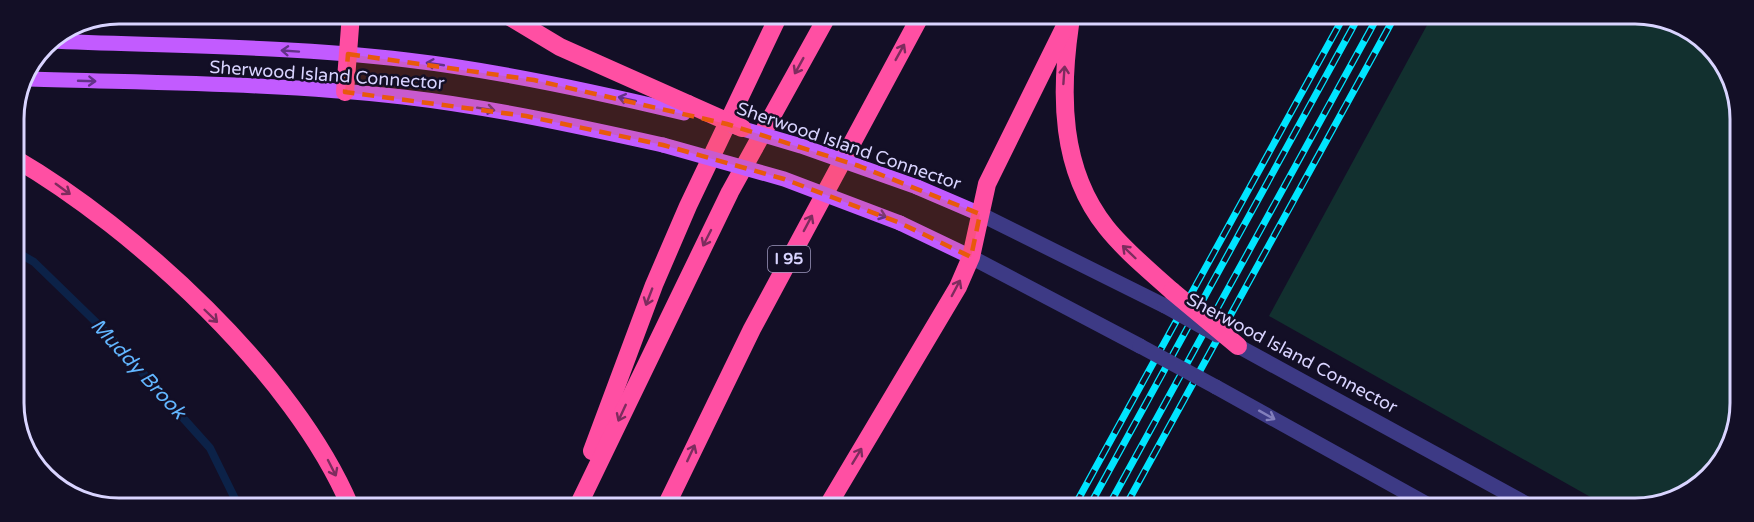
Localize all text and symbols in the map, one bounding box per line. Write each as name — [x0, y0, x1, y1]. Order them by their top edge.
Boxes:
one-way arrow — [895, 43, 906, 61]
one-way arrow — [280, 45, 300, 56]
street label: Sherwood Island Connector — [209, 56, 445, 94]
one-way arrow — [793, 57, 805, 74]
one-way arrow — [426, 59, 446, 70]
one-way arrow — [1059, 66, 1070, 86]
one-way arrow — [77, 75, 97, 86]
one-way arrow — [618, 93, 637, 105]
street label: Sherwood Island Connector — [734, 97, 964, 195]
one-way arrow — [476, 104, 496, 115]
one-way arrow — [55, 183, 71, 195]
one-way arrow — [868, 210, 887, 221]
one-way arrow — [803, 215, 814, 233]
one-way arrow — [701, 229, 713, 247]
one-way arrow — [1122, 244, 1137, 259]
road number: I 95 — [768, 246, 810, 272]
one-way arrow — [951, 280, 963, 298]
one-way arrow — [643, 287, 654, 306]
street label: Sherwood Island Connector — [1183, 288, 1401, 418]
one-way arrow — [204, 308, 219, 323]
water label: Muddy Brook — [85, 314, 192, 426]
one-way arrow — [615, 404, 627, 422]
one-way arrow — [1258, 410, 1275, 422]
one-way arrow — [686, 445, 698, 463]
one-way arrow — [852, 448, 864, 465]
one-way arrow — [327, 458, 338, 476]

